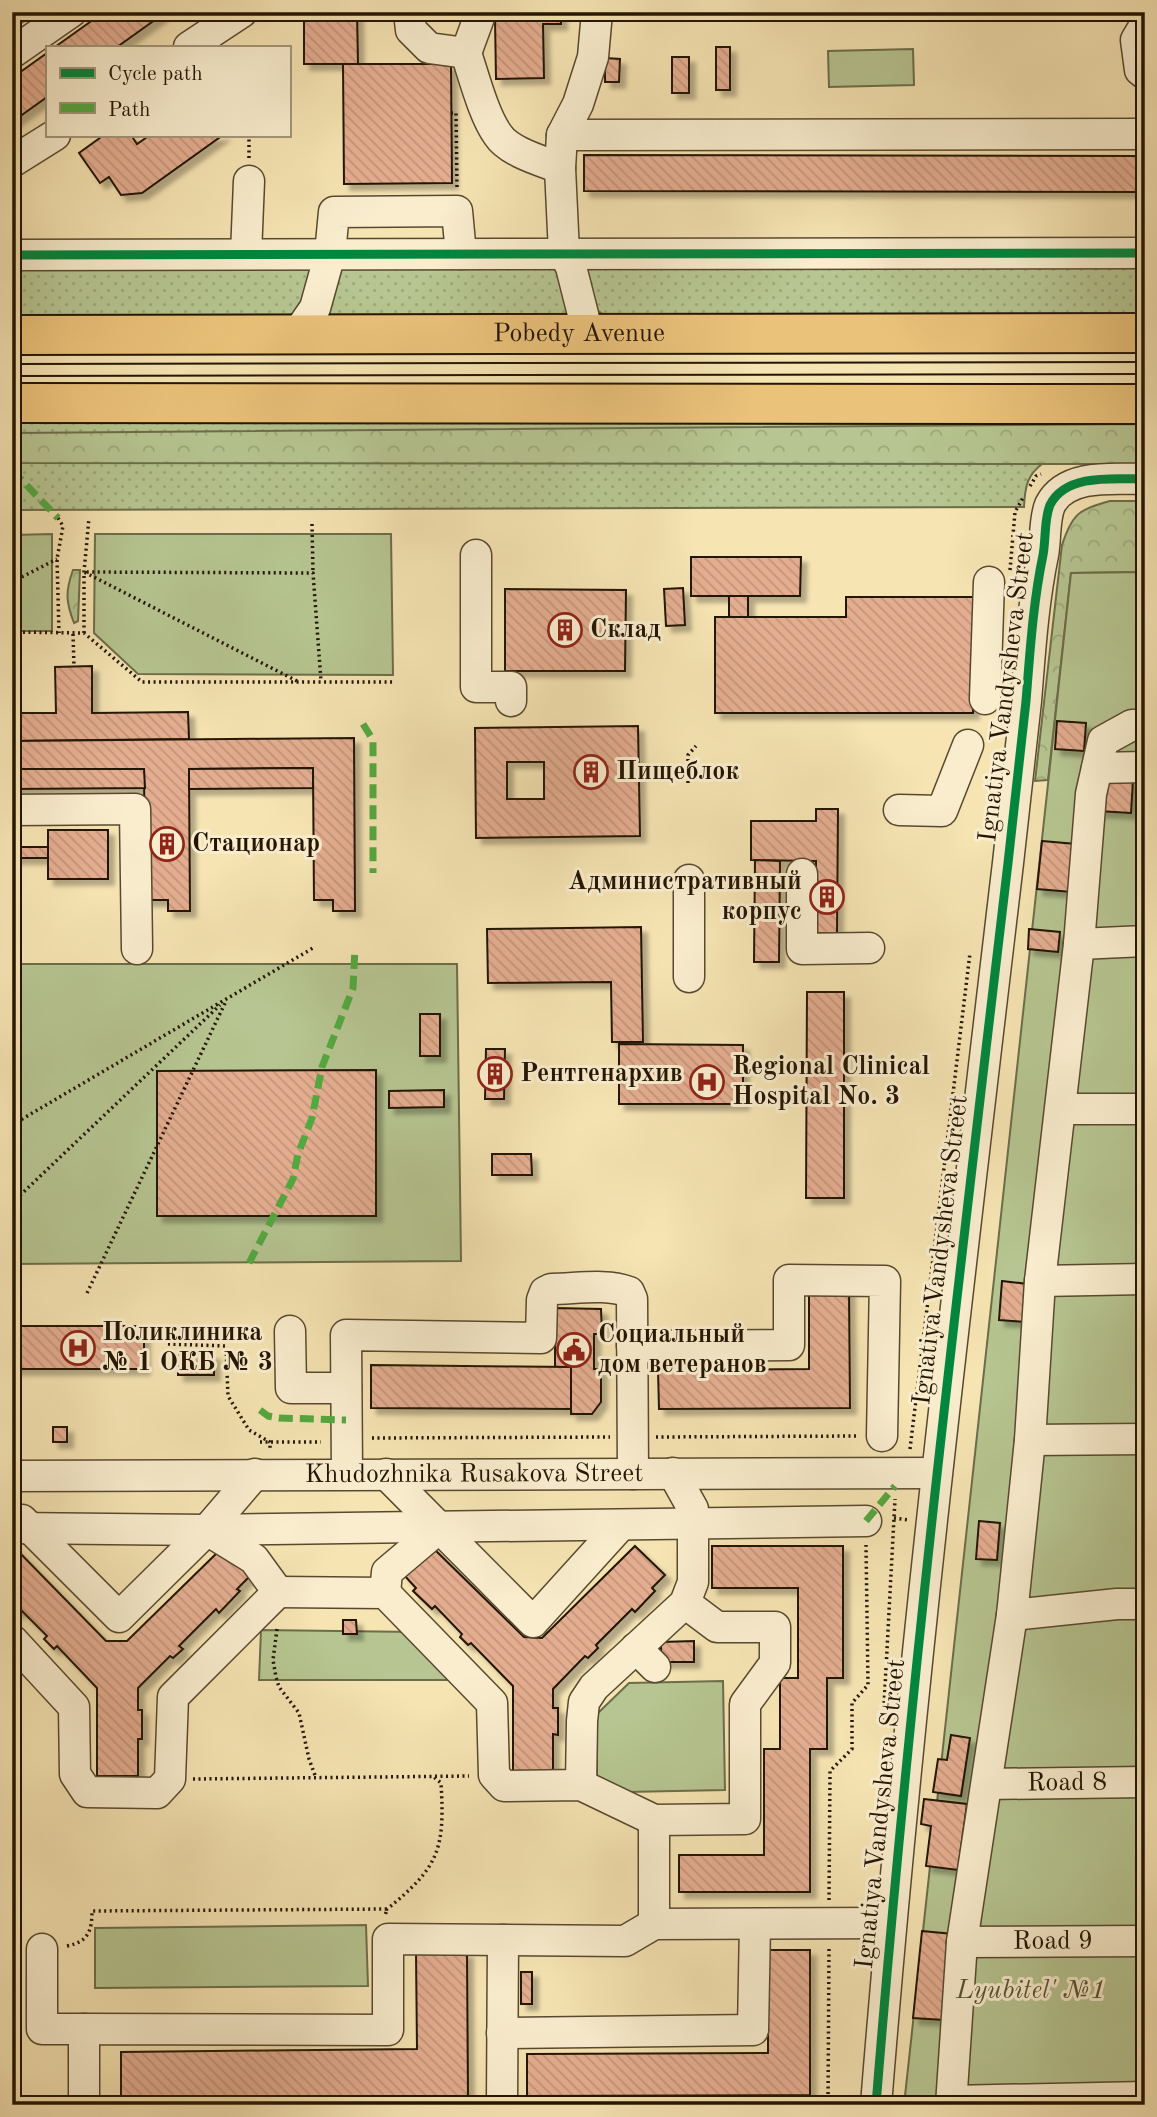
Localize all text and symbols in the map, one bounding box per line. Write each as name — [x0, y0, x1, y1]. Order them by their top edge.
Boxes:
legend — [46, 46, 290, 136]
text: Cycle path — [108, 64, 203, 85]
text: Path — [108, 100, 151, 121]
street label: Pobedy Avenue — [493, 321, 665, 347]
street label: Ignatiya Vandysheva Street — [975, 531, 1039, 843]
building icon: Склад — [546, 611, 584, 649]
place label: Склад — [590, 617, 661, 643]
building icon: Пищеблок — [572, 753, 610, 791]
place label: Пищеблок — [616, 759, 739, 785]
building icon: Стационар — [148, 825, 186, 863]
place label: Стационар — [192, 831, 320, 857]
place label: Административный корпус — [568, 869, 802, 925]
building icon: Административный корпус — [808, 878, 846, 916]
place label: Regional Clinical Hospital No. 3 — [732, 1054, 930, 1110]
building icon: Рентгенархив — [476, 1055, 514, 1093]
place label: Рентгенархив — [520, 1061, 683, 1087]
hospital icon: Regional Clinical Hospital No. 3 — [688, 1063, 726, 1101]
street label: Ignatiya Vandysheva Street — [909, 1094, 973, 1406]
place label: Поликлиника № 1 ОКБ № 3 — [102, 1320, 273, 1376]
place label: Социальный дом ветеранов — [598, 1322, 767, 1378]
hospital icon: Поликлиника № 1 ОКБ № 3 — [59, 1329, 97, 1367]
public building icon: Социальный дом ветеранов — [555, 1331, 593, 1369]
street label: Khudozhnika Rusakova Street — [305, 1461, 643, 1488]
street label: Ignatiya Vandysheva Street — [852, 1658, 910, 1970]
street label: Road 8 — [1027, 1769, 1107, 1797]
street label: Road 9 — [1013, 1928, 1093, 1955]
park label: Lyubitel' №1 — [955, 1978, 1106, 2004]

